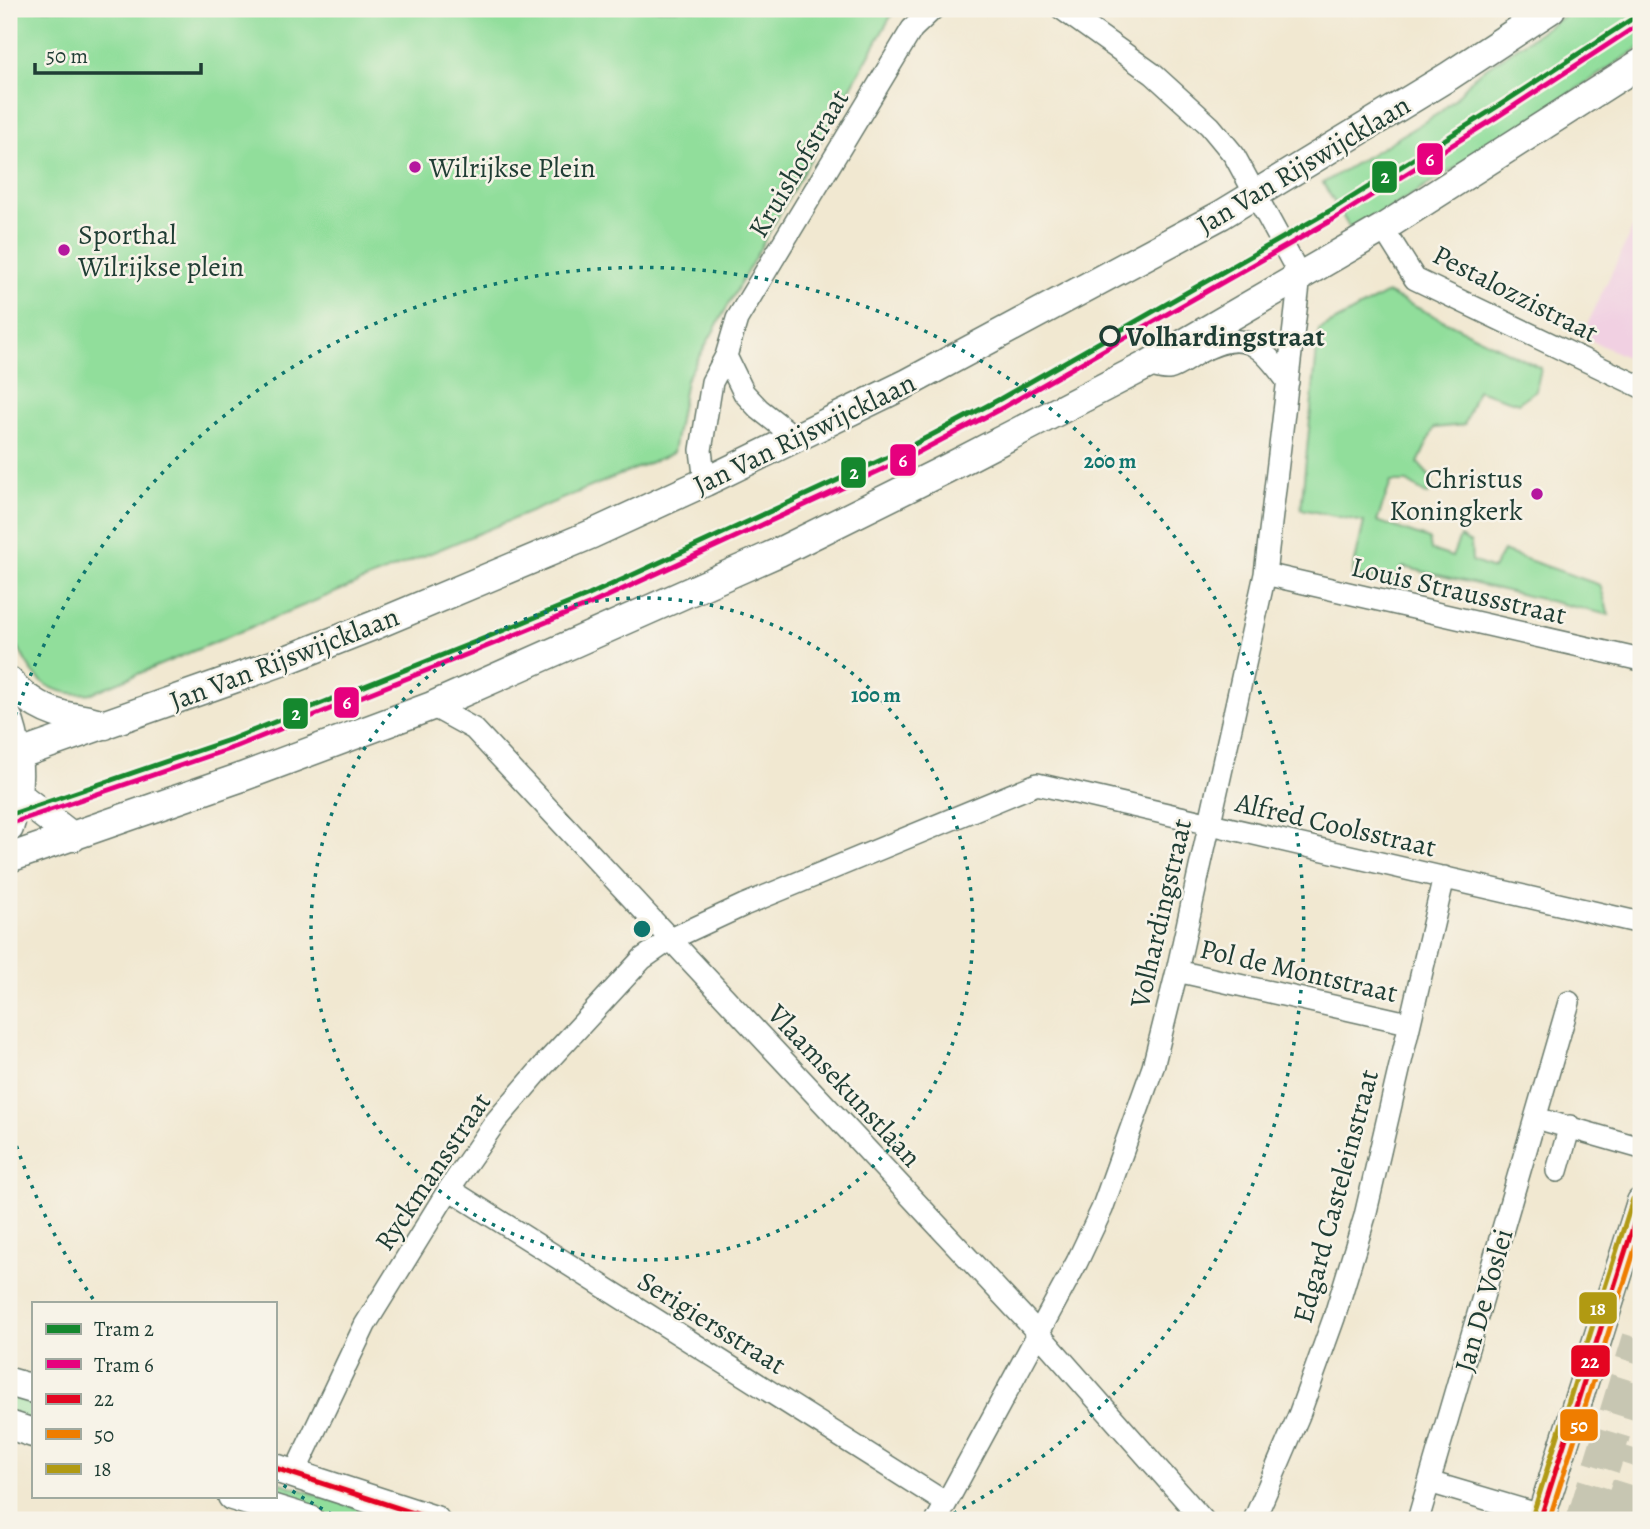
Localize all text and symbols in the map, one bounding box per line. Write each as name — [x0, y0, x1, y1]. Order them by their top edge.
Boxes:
scale bar — [35, 32, 201, 76]
text: 50 m — [46, 42, 88, 70]
street label: Kruishofstraat — [740, 82, 858, 245]
street label: Jan Van Rijswijcklaan — [1190, 86, 1417, 244]
line badge: 6 — [1416, 142, 1444, 176]
text: 6 — [1426, 147, 1435, 173]
place label: Wilrijkse Plein — [428, 149, 596, 187]
marker: Wilrijkse Plein — [407, 159, 423, 175]
line badge: 2 — [1371, 160, 1398, 194]
text: 2 — [1380, 164, 1390, 190]
place label: Sporthal Wilrijkse plein — [77, 216, 244, 286]
street label: Pestalozzistraat — [1426, 236, 1605, 352]
marker: Sporthal Wilrijkse plein — [56, 242, 72, 258]
place label: Volhardingstraat — [1125, 318, 1325, 356]
marker: Volhardingstraat — [1100, 326, 1120, 346]
street label: Jan Van Rijswijcklaan — [687, 364, 922, 504]
line badge: 6 — [889, 443, 917, 477]
text: 200 m — [1084, 447, 1137, 475]
text: 6 — [899, 448, 908, 474]
line badge: 2 — [840, 456, 867, 489]
text: 2 — [849, 460, 859, 486]
place label: Christus Koningkerk — [1389, 460, 1523, 530]
marker: Christus Koningkerk — [1529, 486, 1545, 502]
street label: Louis Straussstraat — [1348, 548, 1570, 634]
street label: Jan Van Rijswijcklaan — [164, 598, 404, 720]
text: 100 m — [851, 681, 901, 709]
line badge: 6 — [333, 686, 360, 719]
text: 6 — [343, 690, 352, 716]
line badge: 2 — [282, 697, 309, 730]
text: 2 — [291, 701, 301, 727]
street label: Alfred Coolsstraat — [1231, 783, 1440, 867]
street label: Volhardingstraat — [1121, 815, 1201, 1012]
centre of rings — [630, 917, 654, 941]
street label: Pol de Montstraat — [1196, 930, 1401, 1012]
street label: Vlaamsekunstlaan — [758, 995, 930, 1175]
street label: Edgard Casteleinstraat — [1284, 1065, 1388, 1327]
street label: Ryckmansstraat — [366, 1085, 500, 1258]
street label: Jan De Voslei — [1445, 1224, 1523, 1376]
street label: Serigiersstraat — [630, 1262, 793, 1384]
line badge: 18 — [1578, 1291, 1618, 1325]
text: 18 — [1590, 1296, 1606, 1322]
legend — [32, 1302, 276, 1498]
text: Tram 2 — [94, 1315, 154, 1343]
line badge: 22 — [1570, 1344, 1611, 1378]
text: 22 — [1581, 1349, 1599, 1375]
text: Tram 6 — [94, 1351, 154, 1379]
text: 22 — [94, 1385, 114, 1413]
line badge: 50 — [1559, 1408, 1599, 1442]
text: 50 — [1570, 1413, 1588, 1439]
text: 50 — [94, 1421, 114, 1449]
text: 18 — [94, 1455, 111, 1483]

